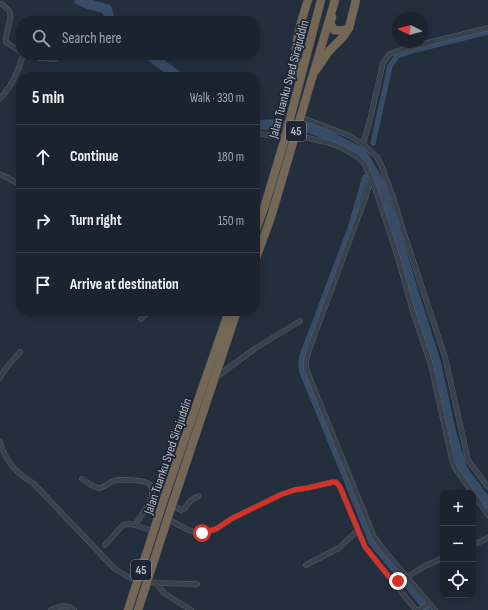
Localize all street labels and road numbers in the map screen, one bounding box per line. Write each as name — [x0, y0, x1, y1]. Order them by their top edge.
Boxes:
street label: Jalan Tuanku Syed Sirajuddin — [265, 18, 312, 141]
road number: 45 — [286, 121, 306, 141]
street label: Jalan Tuanku Syed Sirajuddin — [140, 396, 195, 517]
road number: 45 — [131, 560, 151, 580]

